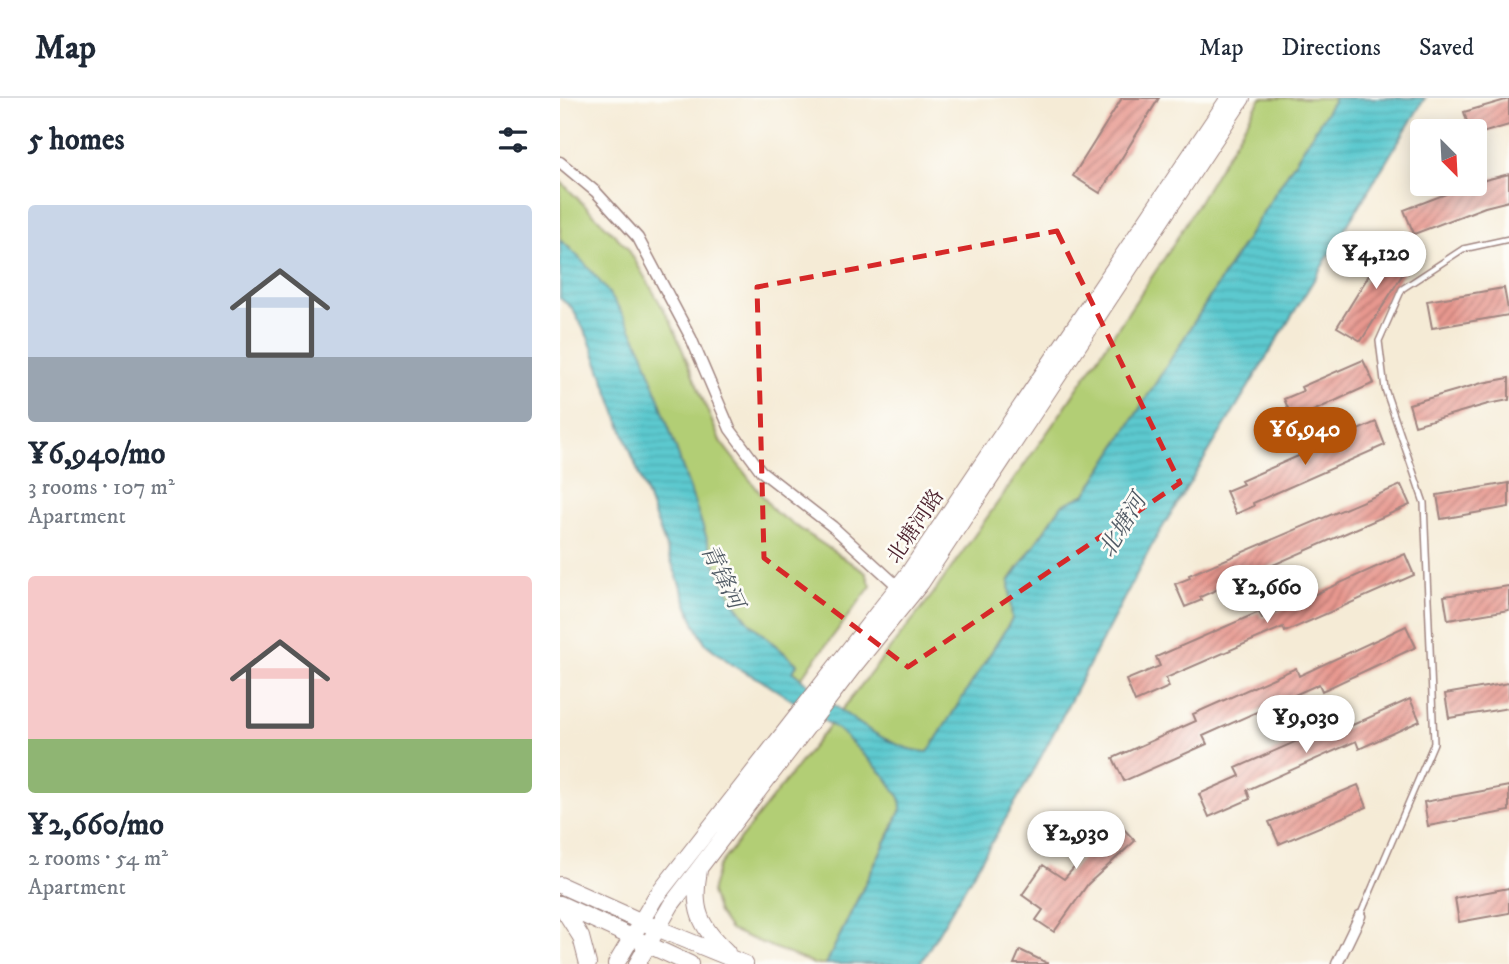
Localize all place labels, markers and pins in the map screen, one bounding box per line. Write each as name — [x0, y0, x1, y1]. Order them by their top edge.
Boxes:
pin: ¥4,120 — [1319, 232, 1433, 291]
pin: ¥6,940 — [1248, 408, 1362, 467]
pin: ¥2,660 — [1210, 566, 1324, 625]
pin: ¥9,030 — [1249, 696, 1363, 755]
pin: ¥2,930 — [1019, 812, 1133, 871]

